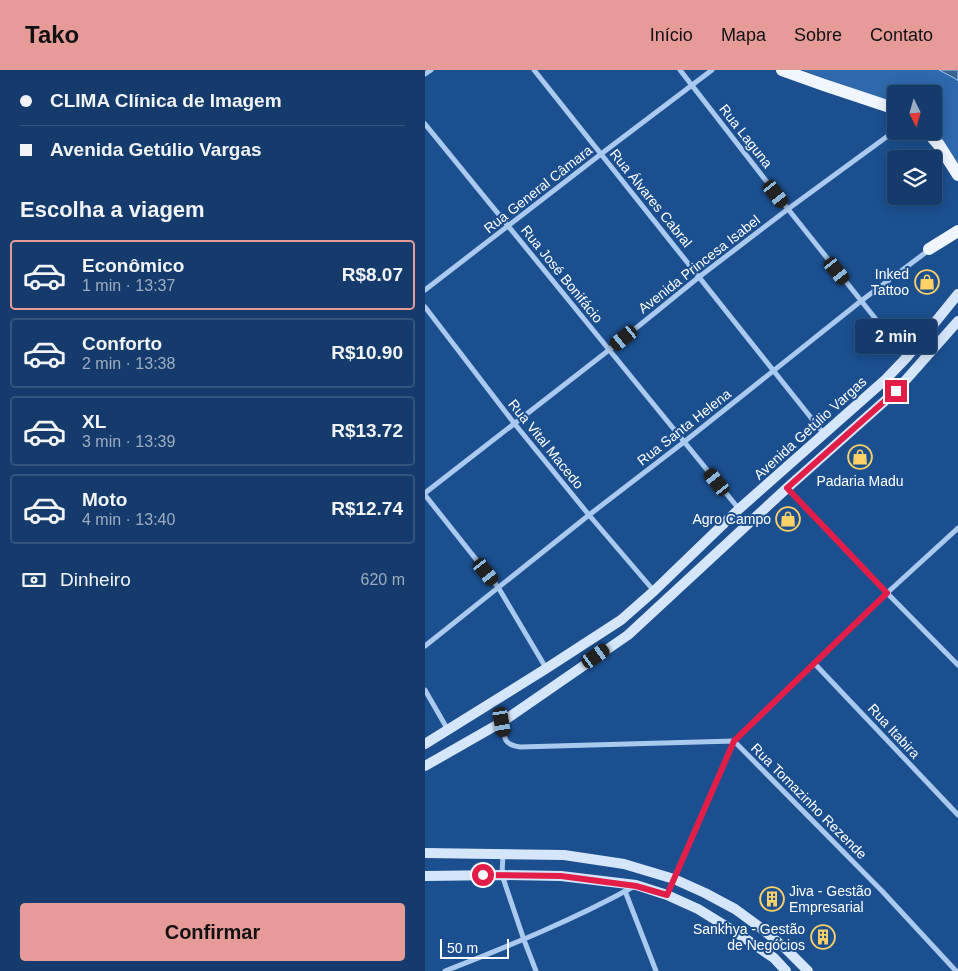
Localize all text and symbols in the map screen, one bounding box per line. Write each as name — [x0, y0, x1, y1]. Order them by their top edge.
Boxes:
text: Tako — [25, 21, 79, 48]
text: Início — [650, 25, 693, 45]
text: Mapa — [721, 25, 766, 45]
text: Sobre — [794, 25, 842, 45]
text: Contato — [870, 25, 933, 45]
north arrow — [887, 85, 943, 140]
map controls — [887, 85, 942, 205]
text: CLIMA Clínica de Imagem — [50, 90, 282, 111]
street label: Rua Laguna — [716, 101, 776, 171]
text: Avenida Getúlio Vargas — [50, 139, 262, 160]
street label: Rua General Câmara — [481, 142, 596, 236]
street label: Rua Álvares Cabral — [607, 146, 695, 250]
button: layers — [887, 150, 942, 205]
car — [760, 178, 791, 210]
text: Escolha a viagem — [20, 197, 205, 222]
street label: Avenida Princesa Isabel — [635, 212, 763, 316]
street label: Rua José Bonifácio — [518, 222, 606, 326]
icon: car — [22, 253, 67, 298]
text: Econômico — [82, 255, 184, 276]
car — [821, 255, 852, 287]
text: R$8.07 — [342, 264, 403, 285]
place label: Inked Tattoo — [871, 266, 909, 298]
shop icon: Inked Tattoo — [914, 269, 940, 295]
text: 1 min · 13:37 — [82, 277, 175, 294]
callout: 2 min — [855, 318, 937, 354]
car — [607, 323, 640, 353]
text: 2 min — [875, 328, 917, 345]
icon: car — [22, 331, 67, 376]
text: Conforto — [82, 333, 162, 354]
text: R$10.90 — [331, 342, 403, 363]
text: 2 min · 13:38 — [82, 355, 175, 372]
street label: Avenida Getúlio Vargas — [750, 373, 870, 483]
route end — [885, 380, 907, 402]
street label: Rua Santa Helena — [634, 385, 734, 469]
street label: Rua Vital Macedo — [505, 396, 587, 492]
icon: car — [22, 409, 67, 454]
text: XL — [82, 411, 106, 432]
text: R$13.72 — [331, 420, 403, 441]
text: 3 min · 13:39 — [82, 433, 175, 450]
shop icon: Padaria Madu — [847, 444, 873, 470]
car — [701, 466, 732, 498]
place label: Padaria Madu — [816, 473, 904, 489]
icon: car — [22, 487, 67, 532]
text: Moto — [82, 489, 127, 510]
text: R$12.74 — [331, 498, 403, 519]
shop icon: Agro Campo — [775, 506, 801, 532]
text: 4 min · 13:40 — [82, 511, 175, 528]
place label: Agro Campo — [692, 511, 771, 527]
car — [470, 556, 501, 588]
icon: cash — [20, 566, 48, 594]
text: Dinheiro — [60, 569, 131, 590]
text: 620 m — [361, 571, 405, 588]
car — [579, 641, 612, 671]
street label: Rua Itabira — [865, 701, 923, 762]
car — [492, 706, 511, 738]
street label: Rua Tomazinho Rezende — [748, 740, 870, 862]
route start — [472, 864, 494, 886]
place label: Jiva - Gestão Empresarial — [789, 883, 872, 915]
building icon: Jiva - Gestão Empresarial — [759, 886, 785, 912]
button: Confirmar — [20, 903, 405, 961]
place label: Sankhya - Gestão de Negócios — [693, 921, 805, 953]
building icon: Sankhya - Gestão de Negócios — [810, 924, 836, 950]
scale bar — [440, 936, 509, 959]
text: 50 m — [447, 940, 478, 956]

